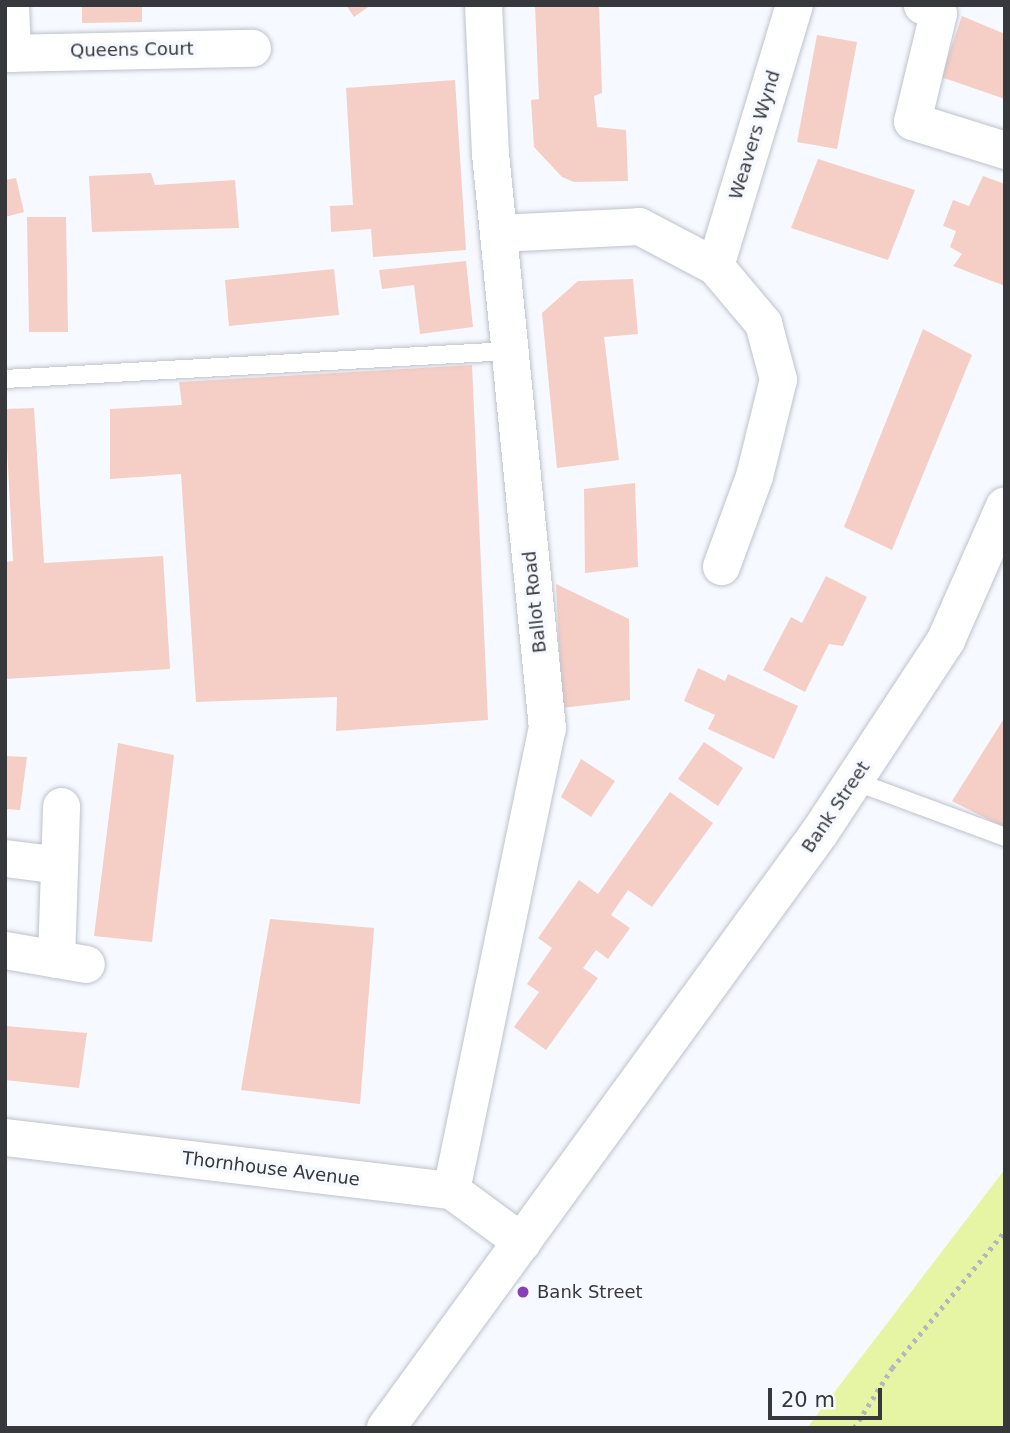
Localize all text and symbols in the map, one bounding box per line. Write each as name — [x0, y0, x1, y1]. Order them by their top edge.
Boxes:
street label: Queens Court — [70, 38, 194, 62]
street label: Weavers Wynd — [725, 68, 785, 202]
street label: Ballot Road — [519, 550, 551, 654]
street label: Bank Street — [798, 757, 874, 857]
street label: Thornhouse Avenue — [181, 1147, 361, 1191]
place label: Bank Street — [537, 1281, 643, 1303]
marker: Bank Street — [515, 1284, 531, 1300]
scale bar — [772, 1374, 886, 1418]
text: 20 m — [781, 1388, 835, 1412]

